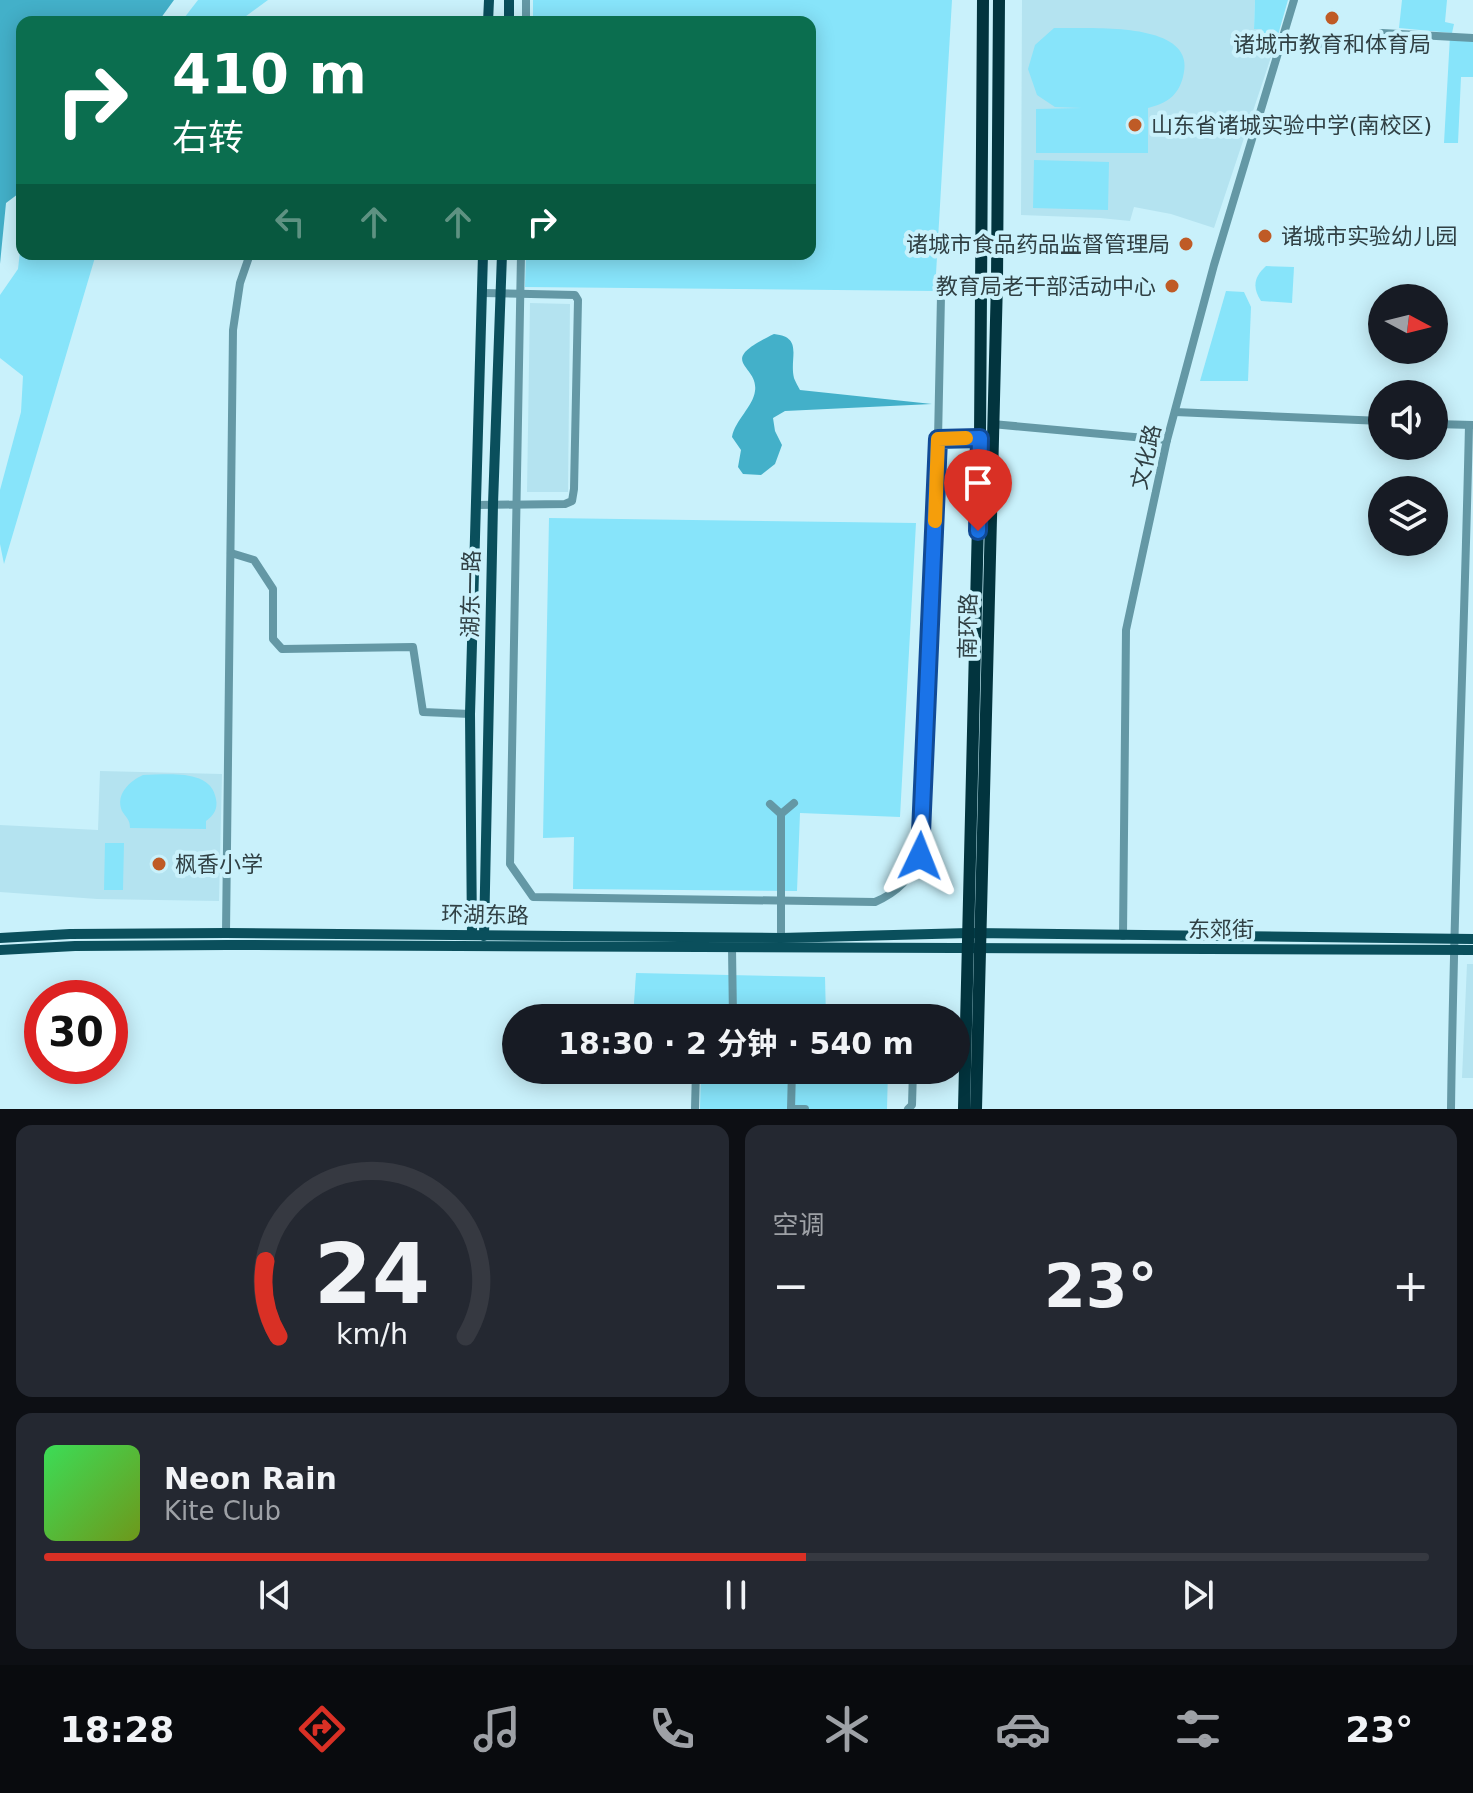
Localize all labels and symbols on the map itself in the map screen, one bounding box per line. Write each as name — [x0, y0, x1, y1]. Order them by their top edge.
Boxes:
marker: 诸城市教育和体育局 — [1323, 9, 1341, 27]
place label: 诸城市教育和体育局 — [1233, 32, 1431, 57]
place label: 山东省诸城实验中学(南校区) — [1151, 113, 1432, 138]
marker: 山东省诸城实验中学(南校区) — [1126, 116, 1144, 134]
place label: 诸城市实验幼儿园 — [1281, 224, 1457, 249]
marker: 诸城市实验幼儿园 — [1256, 227, 1274, 245]
place label: 诸城市食品药品监督管理局 — [906, 232, 1170, 257]
marker: 诸城市食品药品监督管理局 — [1177, 235, 1195, 253]
place label: 教育局老干部活动中心 — [936, 274, 1156, 299]
marker: 教育局老干部活动中心 — [1163, 277, 1181, 295]
north arrow — [1368, 284, 1448, 364]
street label: 文化路 — [1126, 422, 1166, 492]
pin — [944, 449, 1012, 531]
street label: 湖东一路 — [458, 550, 484, 638]
street label: 南环路 — [955, 593, 981, 659]
position arrow — [878, 814, 962, 898]
place label: 枫香小学 — [175, 852, 263, 877]
marker: 枫香小学 — [150, 855, 168, 873]
street label: 环湖东路 — [441, 902, 529, 928]
street label: 东郊街 — [1188, 917, 1254, 942]
speed limit sign: 30 — [24, 980, 128, 1084]

